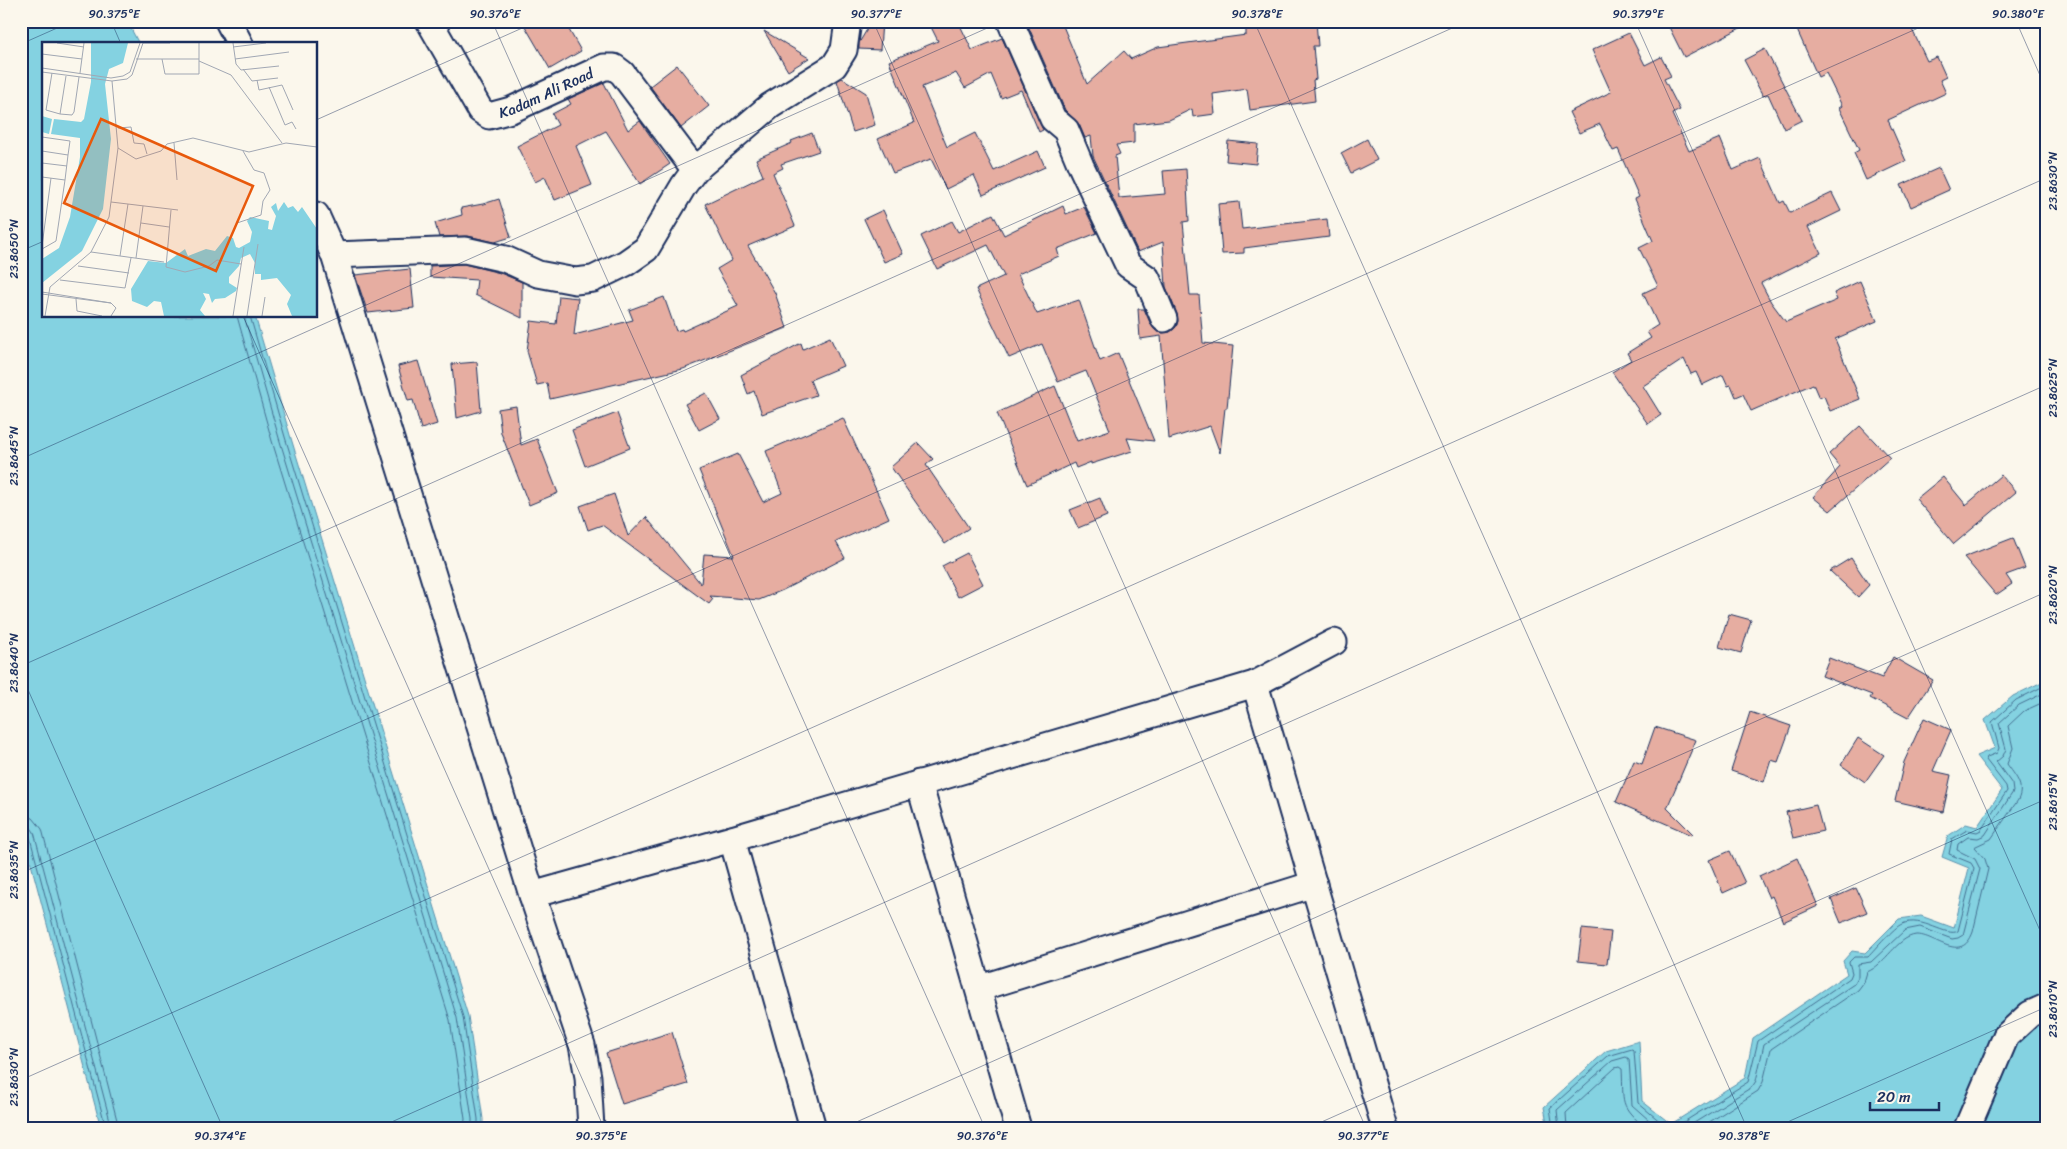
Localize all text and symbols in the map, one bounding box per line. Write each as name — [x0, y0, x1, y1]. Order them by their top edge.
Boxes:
text: 90.375°E — [88, 3, 141, 25]
text: 90.376°E — [470, 3, 522, 25]
text: 90.377°E — [851, 3, 903, 25]
text: 90.378°E — [1231, 3, 1284, 25]
text: 90.379°E — [1612, 3, 1665, 25]
text: 90.380°E — [1992, 3, 2045, 25]
inset map — [42, 42, 318, 318]
street label: Kadam Ali Road — [496, 60, 599, 126]
text: 23.8630°N — [2042, 151, 2064, 210]
text: 23.8650°N — [3, 219, 25, 279]
text: 23.8625°N — [2042, 358, 2064, 417]
text: 23.8645°N — [3, 426, 25, 486]
text: 23.8620°N — [2042, 565, 2064, 625]
text: 23.8640°N — [3, 632, 25, 693]
text: 23.8615°N — [2042, 773, 2064, 831]
text: 23.8635°N — [3, 840, 25, 899]
text: 23.8610°N — [2042, 980, 2064, 1038]
text: 23.8630°N — [3, 1047, 25, 1106]
scale bar — [1870, 1079, 1938, 1111]
text: 20 m — [1877, 1084, 1911, 1110]
text: 90.374°E — [194, 1125, 247, 1147]
text: 90.375°E — [575, 1125, 628, 1147]
text: 90.376°E — [957, 1125, 1009, 1147]
text: 90.377°E — [1338, 1125, 1390, 1147]
text: 90.378°E — [1718, 1125, 1771, 1147]

